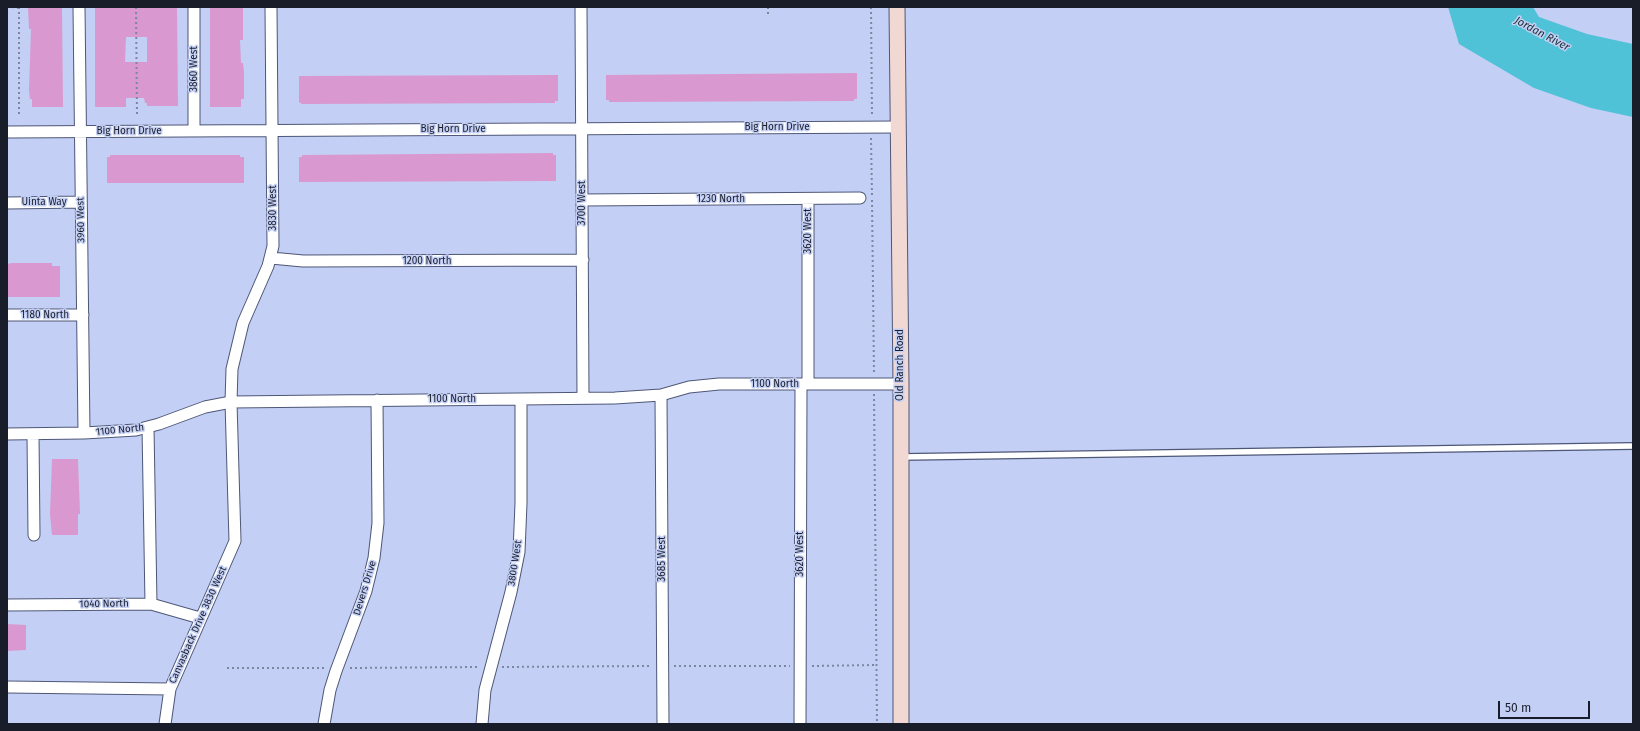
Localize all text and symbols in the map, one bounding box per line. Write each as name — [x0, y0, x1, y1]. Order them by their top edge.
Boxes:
water label: Jordan River — [1512, 14, 1572, 54]
street label: 3860 West — [188, 46, 200, 92]
street label: Big Horn Drive — [744, 121, 810, 133]
street label: Big Horn Drive — [420, 123, 486, 135]
street label: Big Horn Drive — [96, 125, 162, 137]
street label: 3700 West — [576, 181, 588, 225]
street label: 3830 West — [267, 185, 279, 231]
street label: 1230 North — [697, 193, 745, 205]
street label: Uinta Way — [21, 196, 67, 208]
street label: 3960 West — [75, 197, 87, 243]
street label: 3620 West — [802, 208, 814, 254]
street label: 1200 North — [402, 255, 452, 267]
street label: 1180 North — [21, 309, 69, 321]
street label: Old Ranch Road — [894, 329, 906, 401]
street label: 1100 North — [751, 378, 799, 390]
street label: 1100 North — [428, 393, 476, 405]
street label: 1100 North — [95, 422, 145, 438]
street label: 3620 West — [794, 531, 806, 577]
street label: 3685 West — [656, 536, 668, 582]
street label: 3800 West — [505, 539, 525, 587]
street label: Devers Drive — [351, 559, 379, 617]
street label: Canvasback Drive 3830 West — [167, 565, 229, 685]
street label: 1040 North — [79, 598, 129, 610]
scale bar — [1500, 693, 1592, 719]
text: 50 m — [1505, 701, 1531, 715]

